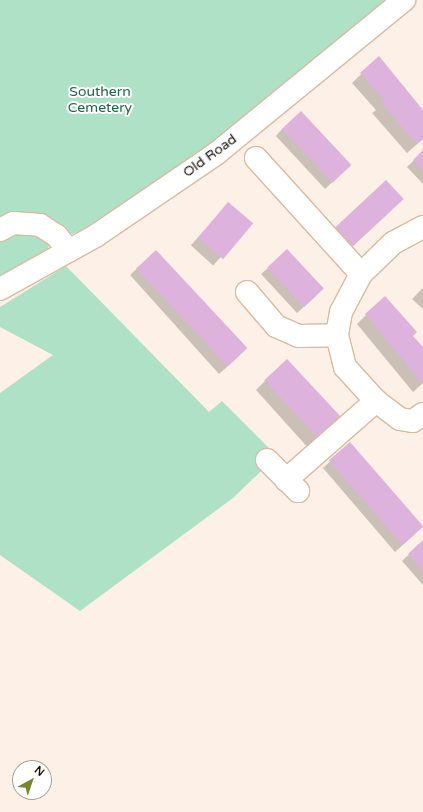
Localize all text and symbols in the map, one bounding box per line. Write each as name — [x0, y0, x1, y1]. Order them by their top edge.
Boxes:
park label: Southern Cemetery — [68, 84, 132, 116]
street label: Old Road — [180, 131, 240, 181]
north arrow — [12, 760, 52, 800]
text: N — [32, 763, 47, 779]

